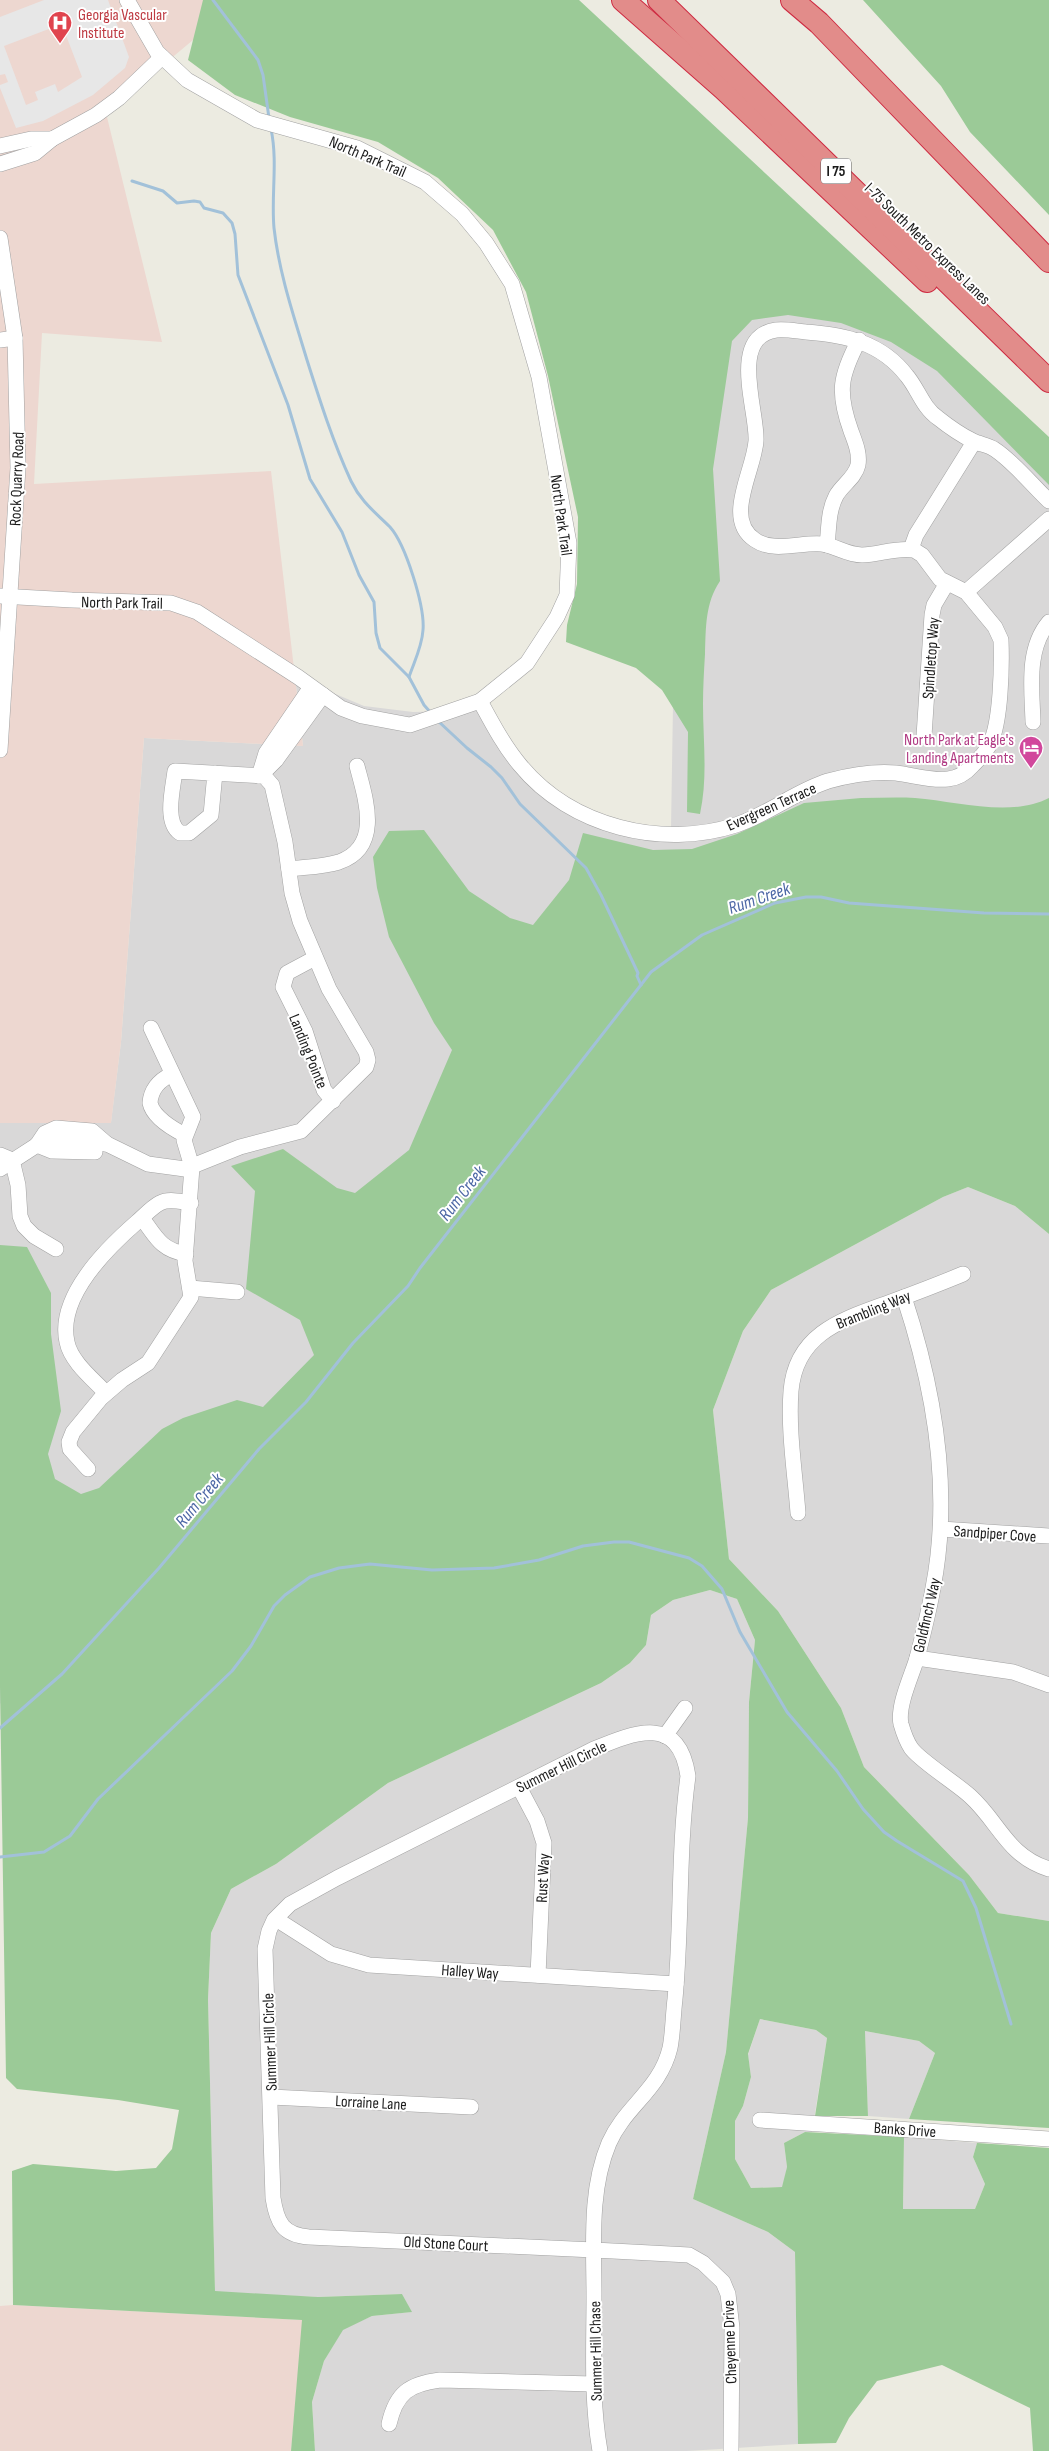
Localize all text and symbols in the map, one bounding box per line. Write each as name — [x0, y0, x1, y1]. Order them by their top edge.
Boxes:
place label: Georgia Vascular Institute — [78, 6, 167, 43]
hospital icon: Georgia Vascular Institute — [47, 10, 73, 44]
street label: North Park Trail — [326, 133, 409, 182]
road number: I 75 — [821, 158, 851, 184]
street label: I-75 South Metro Express Lanes — [860, 179, 994, 309]
street label: Rock Quarry Road — [6, 432, 29, 527]
street label: North Park Trail — [545, 473, 576, 557]
street label: North Park Trail — [81, 593, 163, 614]
street label: Spindletop Way — [919, 616, 944, 700]
place label: North Park at Eagle's Landing Apartments — [904, 731, 1014, 768]
hotel icon: North Park at Eagle's Landing Apartments — [1018, 735, 1044, 769]
street label: Evergreen Terrace — [724, 779, 819, 836]
water label: Rum Creek — [726, 878, 794, 919]
street label: Landing Pointe — [284, 1011, 331, 1092]
water label: Rum Creek — [435, 1161, 491, 1225]
street label: Brambling Way — [833, 1287, 914, 1334]
water label: Rum Creek — [171, 1468, 229, 1531]
street label: Sandpiper Cove — [953, 1522, 1037, 1547]
street label: Goldfinch Way — [910, 1576, 945, 1655]
street label: Summer Hill Circle — [513, 1737, 610, 1797]
street label: Rust Way — [533, 1853, 554, 1903]
street label: Halley Way — [441, 1961, 499, 1984]
street label: Summer Hill Circle — [259, 1993, 282, 2091]
street label: Lorraine Lane — [335, 2092, 407, 2115]
street label: Banks Drive — [873, 2119, 937, 2142]
street label: Old Stone Court — [403, 2233, 489, 2256]
street label: Cheyenne Drive — [720, 2300, 741, 2384]
street label: Summer Hill Chase — [586, 2301, 607, 2401]

